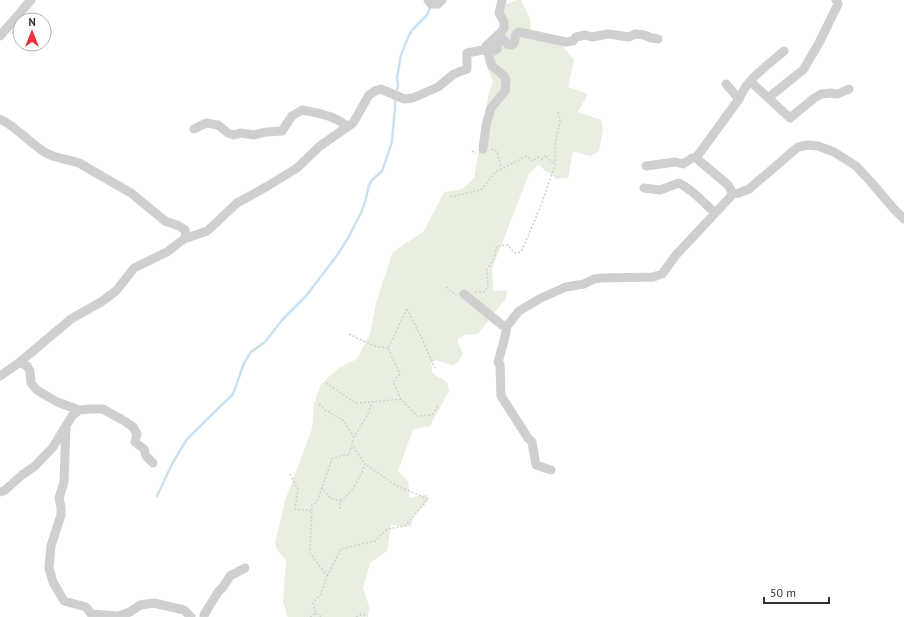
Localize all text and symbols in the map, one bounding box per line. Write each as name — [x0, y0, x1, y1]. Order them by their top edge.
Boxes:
north arrow — [12, 12, 52, 52]
text: N — [28, 15, 36, 29]
scale bar — [764, 579, 829, 605]
text: 50 m — [770, 585, 796, 600]

